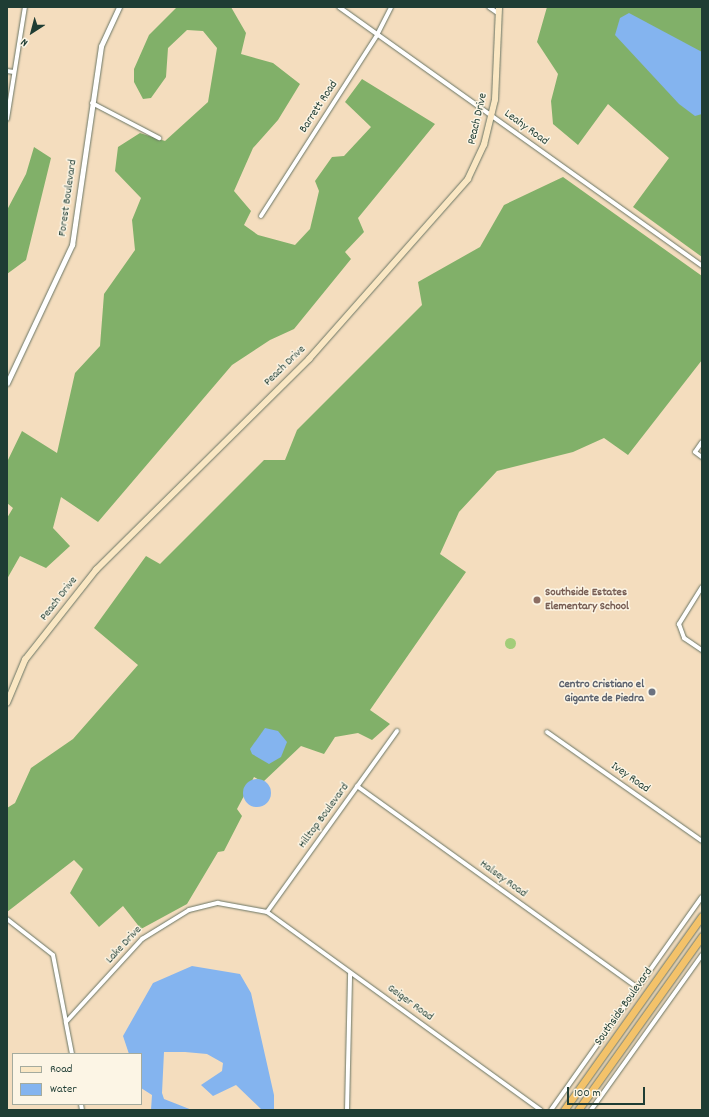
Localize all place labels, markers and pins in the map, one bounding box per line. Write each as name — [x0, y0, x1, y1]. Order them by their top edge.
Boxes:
place label: Southside Estates Elementary School — [545, 586, 629, 614]
marker: Southside Estates Elementary School — [532, 595, 542, 605]
place label: Centro Cristiano el Gigante de Piedra — [559, 678, 644, 706]
marker: Centro Cristiano el Gigante de Piedra — [647, 687, 657, 697]

